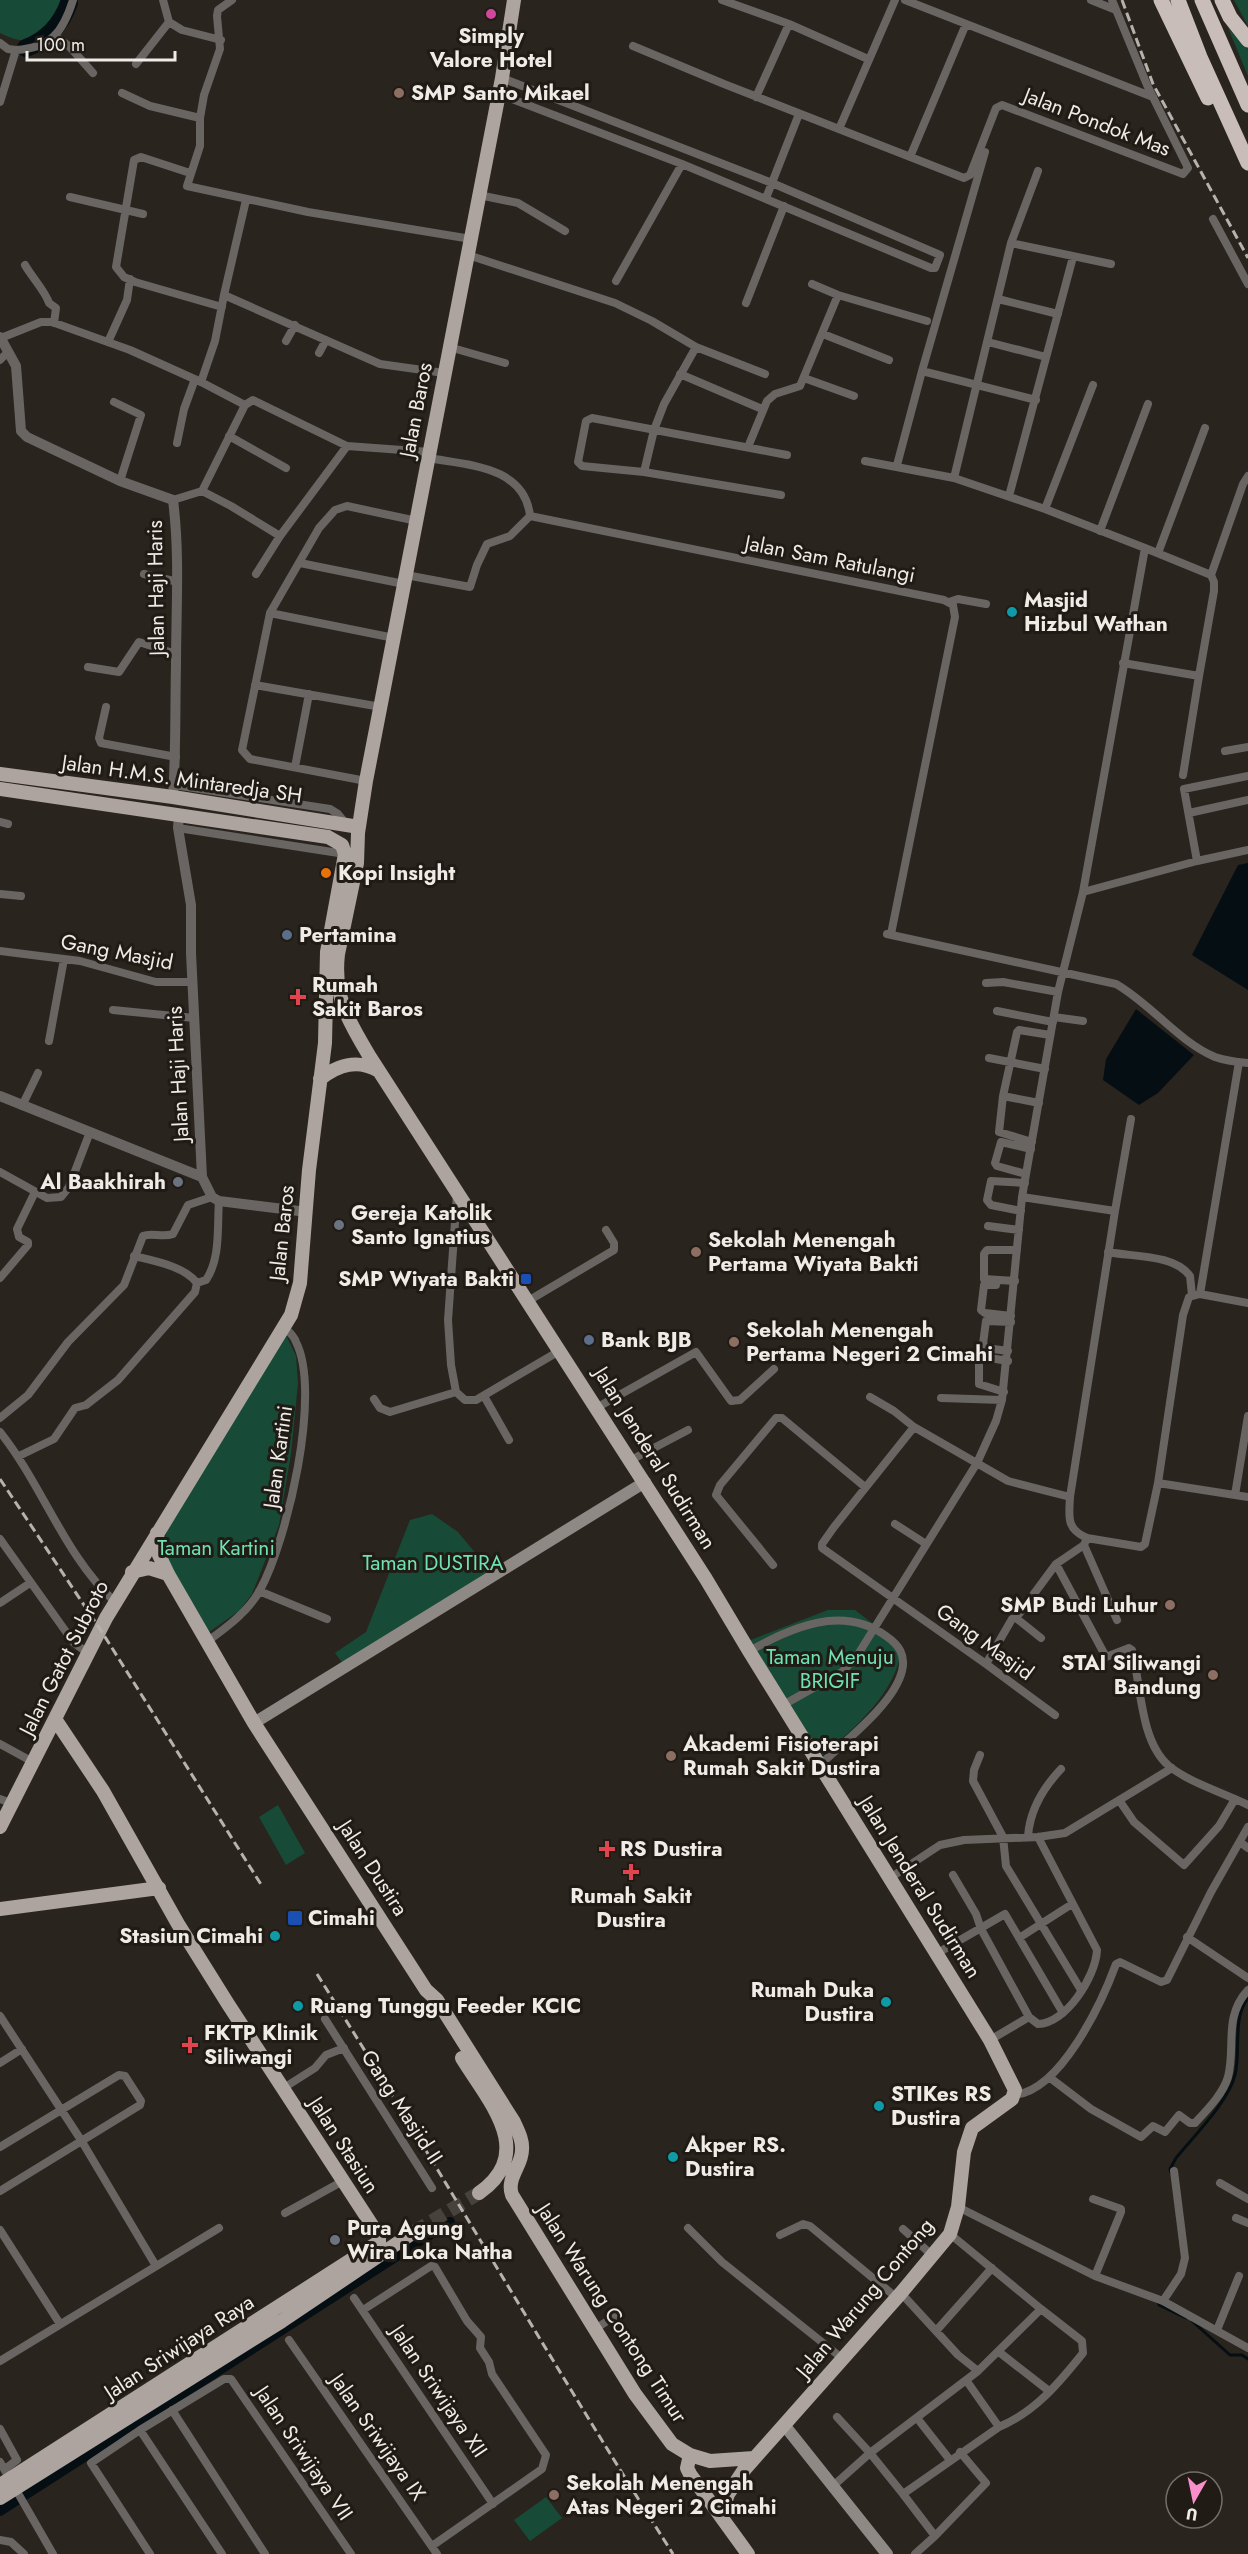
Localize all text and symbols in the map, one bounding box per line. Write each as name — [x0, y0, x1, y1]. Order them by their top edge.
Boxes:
marker: Simply Valore Hotel — [484, 7, 498, 21]
place label: Simply Valore Hotel — [429, 21, 552, 75]
scale bar — [27, 24, 176, 62]
text: 100 m — [36, 32, 85, 58]
place label: SMP Santo Mikael — [411, 78, 590, 108]
street label: Jalan Pondok Mas — [1016, 79, 1175, 164]
marker: SMP Santo Mikael — [392, 86, 406, 100]
street label: Jalan Baros — [392, 360, 440, 463]
street label: Jalan Haji Haris — [140, 520, 172, 659]
street label: Jalan Sam Ratulangi — [739, 527, 918, 590]
place label: Masjid Hizbul Wathan — [1024, 585, 1168, 639]
marker: Masjid Hizbul Wathan — [1005, 605, 1019, 619]
street label: Jalan H.M.S. Mintaredja SH — [57, 747, 304, 811]
place label: Kopi Insight — [338, 858, 455, 888]
marker: Kopi Insight — [319, 866, 333, 880]
place label: Pertamina — [299, 920, 397, 950]
street label: Gang Masjid — [58, 926, 176, 978]
marker: Pertamina — [280, 928, 294, 942]
place label: Rumah Sakit Baros — [312, 970, 423, 1024]
marker: Rumah Sakit Baros — [289, 988, 307, 1006]
street label: Jalan Haji Haris — [159, 1005, 197, 1146]
place label: Al Baakhirah — [39, 1167, 166, 1197]
marker: Al Baakhirah — [171, 1175, 185, 1189]
street label: Jalan Baros — [262, 1184, 302, 1285]
place label: Gereja Katolik Santo Ignatius — [351, 1198, 492, 1252]
marker: Gereja Katolik Santo Ignatius — [332, 1218, 346, 1232]
place label: Sekolah Menengah Pertama Wiyata Bakti — [708, 1225, 919, 1279]
marker: Sekolah Menengah Pertama Wiyata Bakti — [689, 1245, 703, 1259]
place label: SMP Wiyata Bakti — [338, 1264, 514, 1294]
marker: SMP Wiyata Bakti — [519, 1272, 533, 1286]
place label: Sekolah Menengah Pertama Negeri 2 Cimahi — [746, 1315, 993, 1369]
place label: Bank BJB — [601, 1325, 692, 1355]
marker: Bank BJB — [582, 1333, 596, 1347]
marker: Sekolah Menengah Pertama Negeri 2 Cimahi — [727, 1335, 741, 1349]
street label: Jalan Jenderal Sudirman — [585, 1358, 723, 1555]
street label: Jalan Kartini — [256, 1404, 300, 1513]
park label: Taman Kartini — [157, 1533, 275, 1563]
park label: Taman DUSTIRA — [362, 1548, 504, 1578]
street label: Jalan Gatot Subroto — [10, 1575, 116, 1744]
place label: SMP Budi Luhur — [1000, 1590, 1158, 1620]
street label: Gang Masjid — [930, 1596, 1040, 1688]
marker: SMP Budi Luhur — [1163, 1598, 1177, 1612]
park label: Taman Menuju BRIGIF — [766, 1642, 894, 1696]
place label: STAI Siliwangi Bandung — [1061, 1648, 1201, 1702]
marker: STAI Siliwangi Bandung — [1206, 1668, 1220, 1682]
place label: Akademi Fisioterapi Rumah Sakit Dustira — [682, 1729, 880, 1783]
marker: Akademi Fisioterapi Rumah Sakit Dustira — [664, 1749, 678, 1763]
street label: Jalan Jenderal Sudirman — [850, 1787, 988, 1984]
street label: Jalan Dustira — [329, 1812, 415, 1922]
place label: RS Dustira — [620, 1834, 722, 1864]
marker: RS Dustira — [598, 1840, 616, 1858]
marker: Rumah Sakit Dustira — [622, 1863, 640, 1881]
place label: Rumah Sakit Dustira — [570, 1881, 692, 1935]
place label: Cimahi — [308, 1903, 375, 1933]
marker: Cimahi — [286, 1909, 304, 1927]
place label: Stasiun Cimahi — [119, 1921, 263, 1951]
marker: Stasiun Cimahi — [268, 1929, 282, 1943]
place label: Rumah Duka Dustira — [751, 1975, 874, 2029]
place label: Ruang Tunggu Feeder KCIC — [310, 1991, 581, 2021]
marker: Rumah Duka Dustira — [879, 1995, 893, 2009]
marker: Ruang Tunggu Feeder KCIC — [291, 1999, 305, 2013]
place label: FKTP Klinik Siliwangi — [204, 2018, 318, 2072]
marker: FKTP Klinik Siliwangi — [181, 2036, 199, 2054]
street label: Gang Masjid II — [354, 2044, 450, 2170]
place label: STIKes RS Dustira — [891, 2079, 991, 2133]
street label: Jalan Stasiun — [300, 2088, 387, 2199]
marker: STIKes RS Dustira — [872, 2099, 886, 2113]
place label: Akper RS. Dustira — [684, 2130, 786, 2184]
marker: Akper RS. Dustira — [666, 2150, 680, 2164]
street label: Jalan Warung Contong Timur — [528, 2195, 695, 2429]
street label: Jalan Warung Contong — [787, 2212, 941, 2387]
place label: Pura Agung Wira Loka Natha — [347, 2213, 513, 2267]
marker: Pura Agung Wira Loka Natha — [328, 2233, 342, 2247]
street label: Jalan Sriwijaya Raya — [96, 2287, 260, 2408]
street label: Jalan Sriwijaya XII — [382, 2316, 495, 2463]
street label: Jalan Sriwijaya IX — [321, 2365, 433, 2507]
street label: Jalan Sriwijaya VII — [246, 2377, 360, 2526]
place label: Sekolah Menengah Atas Negeri 2 Cimahi — [565, 2468, 776, 2522]
north arrow — [1164, 2470, 1224, 2530]
marker: Sekolah Menengah Atas Negeri 2 Cimahi — [547, 2488, 561, 2502]
text: U — [1184, 2502, 1199, 2527]

